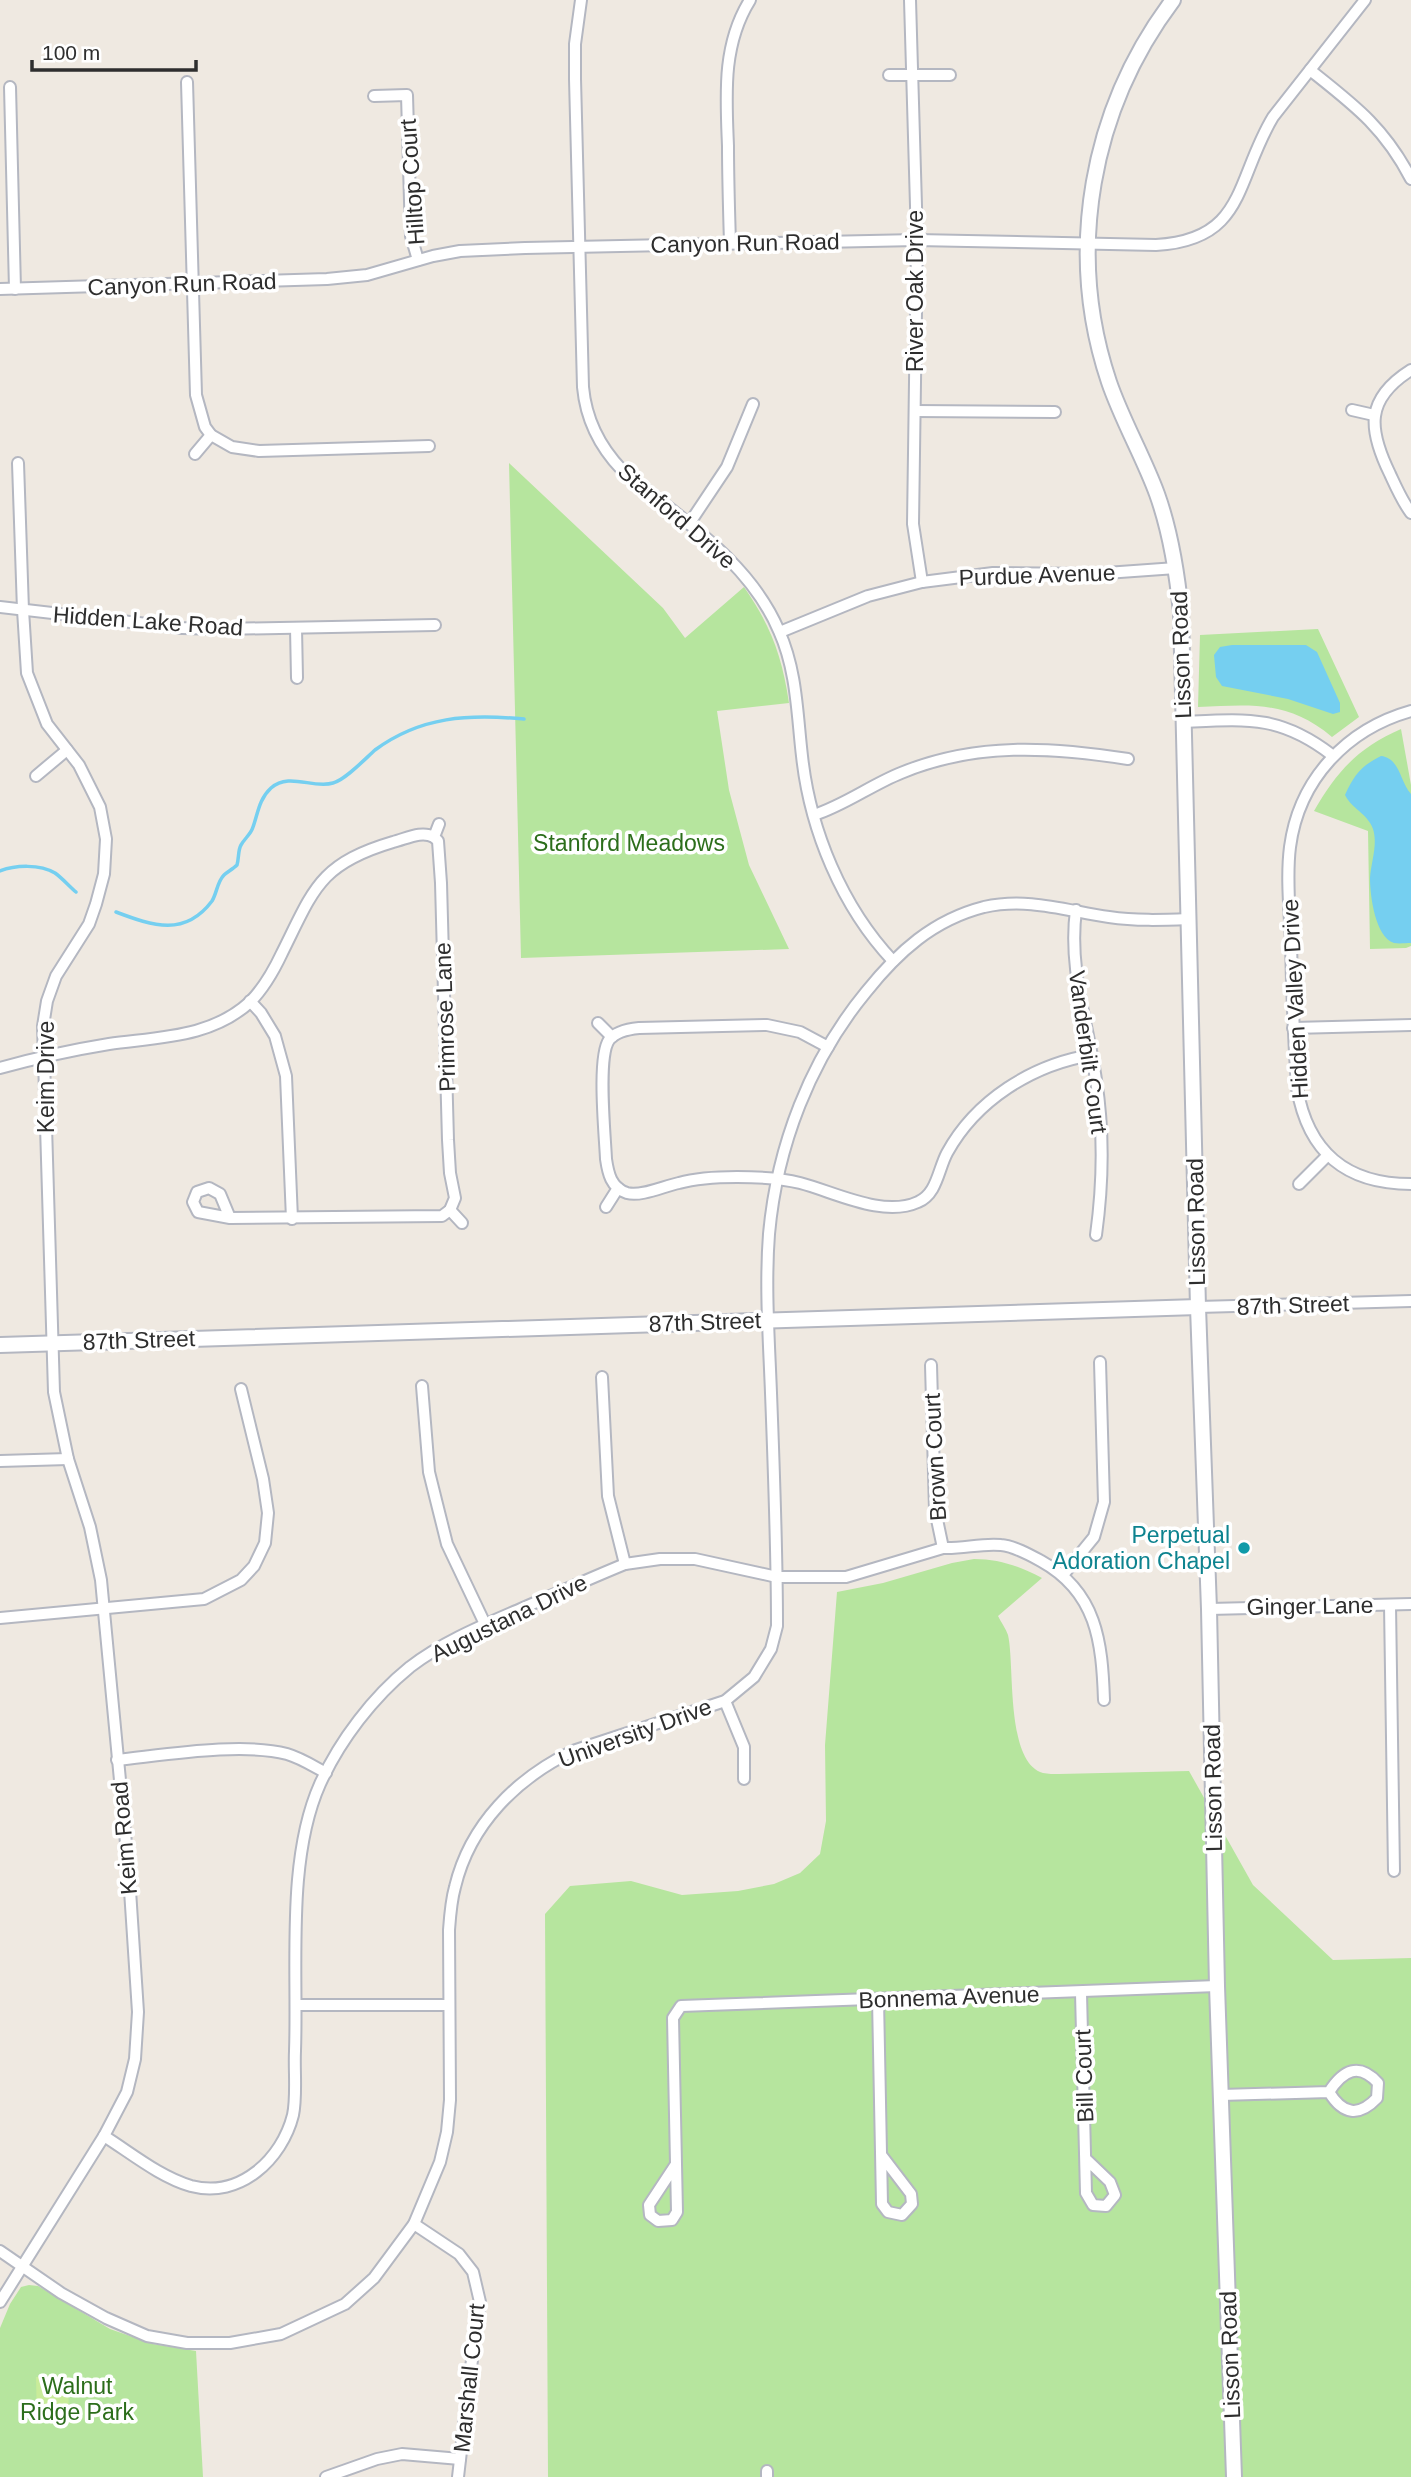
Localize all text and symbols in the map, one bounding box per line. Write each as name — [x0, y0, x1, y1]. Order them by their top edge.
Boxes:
scale bar — [32, 28, 196, 72]
text: 100 m — [42, 41, 100, 64]
street label: Hilltop Court — [395, 117, 429, 246]
street label: River Oak Drive — [902, 210, 928, 372]
street label: Canyon Run Road — [650, 228, 840, 258]
street label: Canyon Run Road — [87, 268, 277, 300]
street label: Stanford Drive — [613, 458, 741, 574]
street label: Purdue Avenue — [958, 559, 1116, 591]
street label: Lisson Road — [1166, 591, 1196, 719]
street label: Hidden Lake Road — [52, 601, 244, 641]
park label: Stanford Meadows — [533, 830, 725, 856]
street label: Hidden Valley Drive — [1277, 898, 1313, 1100]
street label: Primrose Lane — [429, 942, 461, 1092]
street label: Vanderbilt Court — [1064, 969, 1112, 1136]
street label: Keim Drive — [33, 1021, 59, 1133]
street label: Lisson Road — [1182, 1158, 1210, 1286]
street label: 87th Street — [1236, 1290, 1350, 1320]
street label: 87th Street — [648, 1307, 762, 1337]
street label: 87th Street — [82, 1325, 196, 1355]
street label: Brown Court — [919, 1392, 951, 1522]
place label: Perpetual Adoration Chapel — [1052, 1522, 1230, 1574]
marker: Perpetual Adoration Chapel — [1236, 1540, 1252, 1556]
street label: Augustana Drive — [427, 1569, 591, 1667]
street label: Ginger Lane — [1246, 1592, 1374, 1620]
street label: University Drive — [555, 1693, 715, 1773]
street label: Lisson Road — [1199, 1724, 1227, 1852]
street label: Keim Road — [106, 1780, 142, 1896]
street label: Bonnema Avenue — [858, 1981, 1040, 2013]
street label: Bill Court — [1069, 2028, 1099, 2123]
street label: Lisson Road — [1215, 2291, 1245, 2419]
street label: Marshall Court — [448, 2302, 490, 2454]
park label: Walnut Ridge Park — [20, 2373, 134, 2425]

